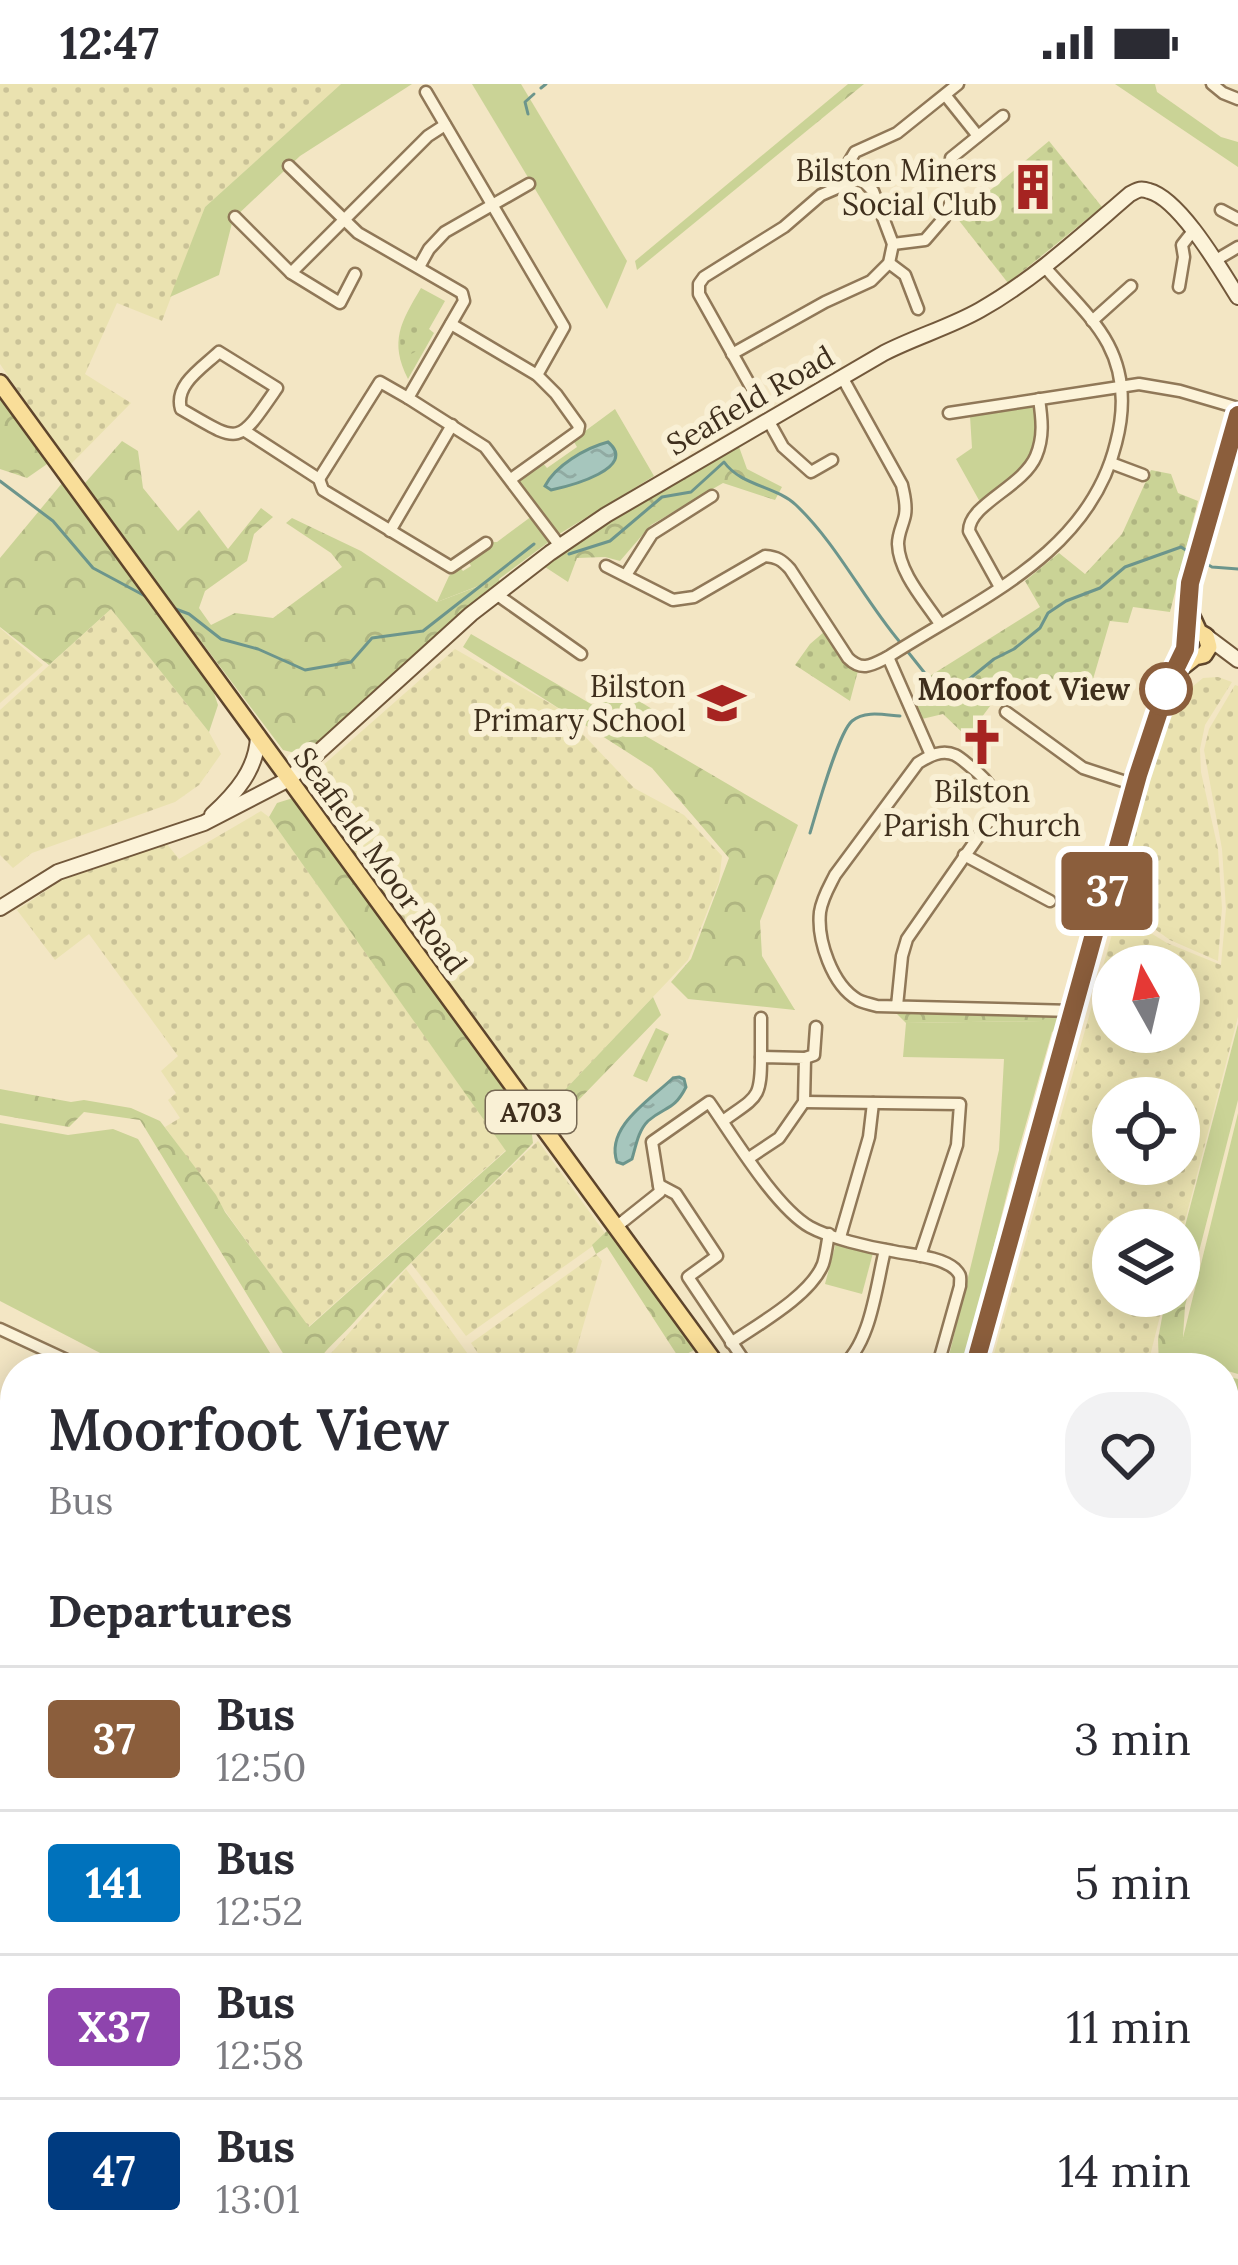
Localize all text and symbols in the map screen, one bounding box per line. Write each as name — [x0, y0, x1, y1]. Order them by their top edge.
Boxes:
text: 12:47 — [60, 14, 159, 71]
place label: Bilston Miners Social Club — [796, 151, 997, 223]
building icon: Bilston Miners Social Club — [1008, 162, 1058, 212]
street label: Seafield Road — [659, 337, 841, 463]
marker: Moorfoot View — [1141, 664, 1191, 714]
place label: Bilston Primary School — [473, 667, 686, 740]
place label: Moorfoot View — [917, 670, 1131, 708]
school or university icon: Bilston Primary School — [697, 678, 747, 728]
church icon: Bilston Parish Church — [957, 717, 1007, 767]
street label: Seafield Moor Road — [286, 739, 476, 981]
place label: Bilston Parish Church — [883, 772, 1081, 844]
line badge: 37 — [1053, 852, 1161, 930]
text: 37 — [1085, 864, 1129, 918]
north arrow — [1092, 945, 1200, 1053]
map controls — [1092, 945, 1200, 1317]
button: locate — [1092, 1077, 1200, 1185]
road number: A703 — [486, 1091, 576, 1133]
button: layers — [1092, 1209, 1200, 1317]
button: heart — [1065, 1392, 1191, 1518]
text: Moorfoot View — [48, 1393, 449, 1466]
text: Bus — [48, 1475, 113, 1525]
text: Departures — [48, 1582, 292, 1639]
text: Bus — [216, 1685, 295, 1742]
text: 3 min — [1074, 1710, 1191, 1767]
text: 37 — [92, 1712, 136, 1766]
text: 12:50 — [216, 1742, 306, 1792]
text: Bus — [216, 1829, 295, 1886]
text: 5 min — [1074, 1854, 1191, 1911]
text: 141 — [85, 1856, 143, 1910]
text: 12:52 — [216, 1886, 303, 1936]
text: Bus — [216, 1973, 295, 2030]
text: 11 min — [1066, 1998, 1191, 2055]
text: X37 — [78, 2000, 150, 2054]
text: 12:58 — [216, 2030, 304, 2080]
text: Bus — [216, 2117, 295, 2174]
text: 14 min — [1058, 2142, 1191, 2199]
text: 47 — [93, 2144, 135, 2198]
text: 13:01 — [216, 2174, 300, 2224]

